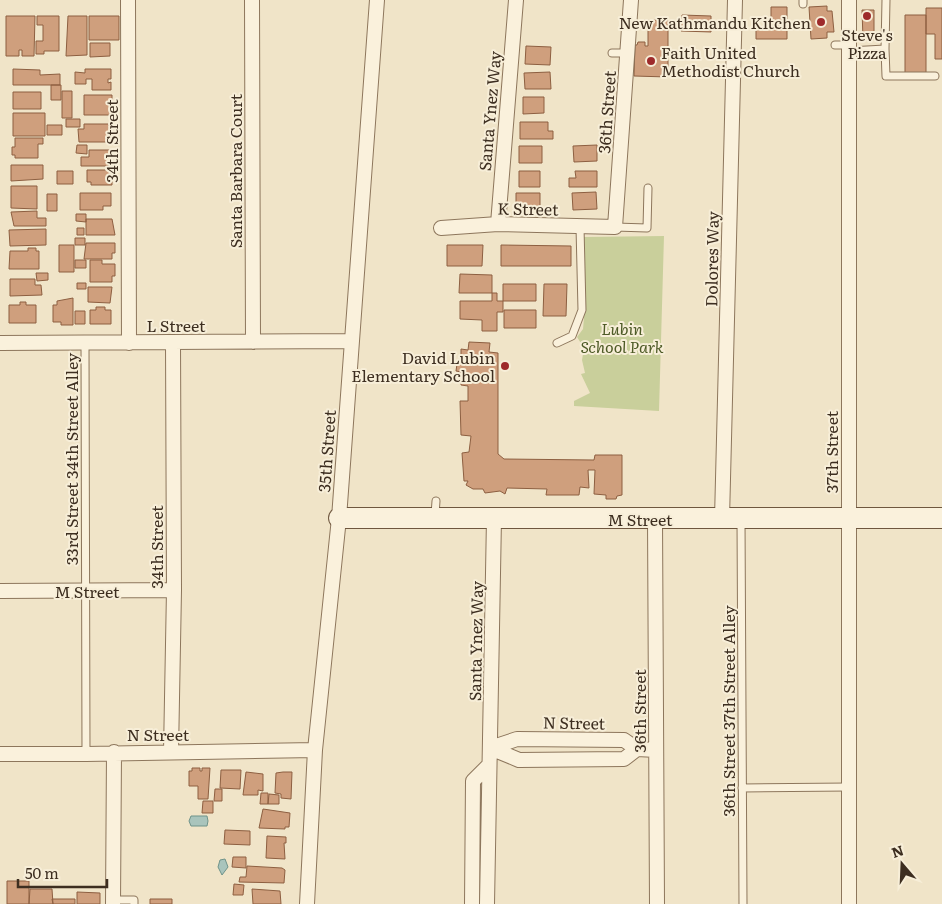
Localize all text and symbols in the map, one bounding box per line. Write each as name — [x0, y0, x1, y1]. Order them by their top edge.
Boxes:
place label: New Kathmandu Kitchen — [619, 10, 811, 34]
marker: Steve's Pizza — [861, 10, 873, 22]
marker: New Kathmandu Kitchen — [815, 16, 827, 28]
place label: Steve's Pizza — [841, 22, 893, 64]
place label: Faith United Methodist Church — [661, 40, 801, 82]
street label: Santa Ynez Way — [472, 49, 506, 172]
marker: Faith United Methodist Church — [645, 55, 657, 67]
street label: 36th Street — [591, 69, 621, 154]
street label: Santa Barbara Court — [223, 93, 247, 248]
street label: 34th Street — [99, 99, 123, 183]
street label: K Street — [497, 195, 559, 221]
street label: Dolores Way — [698, 210, 724, 307]
street label: L Street — [146, 313, 206, 337]
park label: Lubin School Park — [580, 316, 664, 358]
place label: David Lubin Elementary School — [351, 345, 495, 387]
street label: 33rd Street 34th Street Alley — [59, 352, 83, 565]
marker: David Lubin Elementary School — [499, 360, 511, 372]
street label: 35th Street — [311, 408, 341, 493]
street label: 37th Street — [819, 410, 843, 493]
street label: 34th Street — [144, 505, 168, 589]
street label: M Street — [607, 507, 673, 531]
street label: M Street — [54, 579, 120, 603]
street label: Santa Ynez Way — [462, 580, 488, 701]
street label: 36th Street 37th Street Alley — [716, 604, 740, 817]
street label: 36th Street — [627, 669, 651, 753]
street label: N Street — [543, 709, 606, 735]
street label: N Street — [127, 722, 190, 746]
north arrow — [877, 839, 927, 889]
text: N — [889, 839, 906, 862]
scale bar — [18, 856, 106, 888]
text: 50 m — [25, 861, 59, 884]

